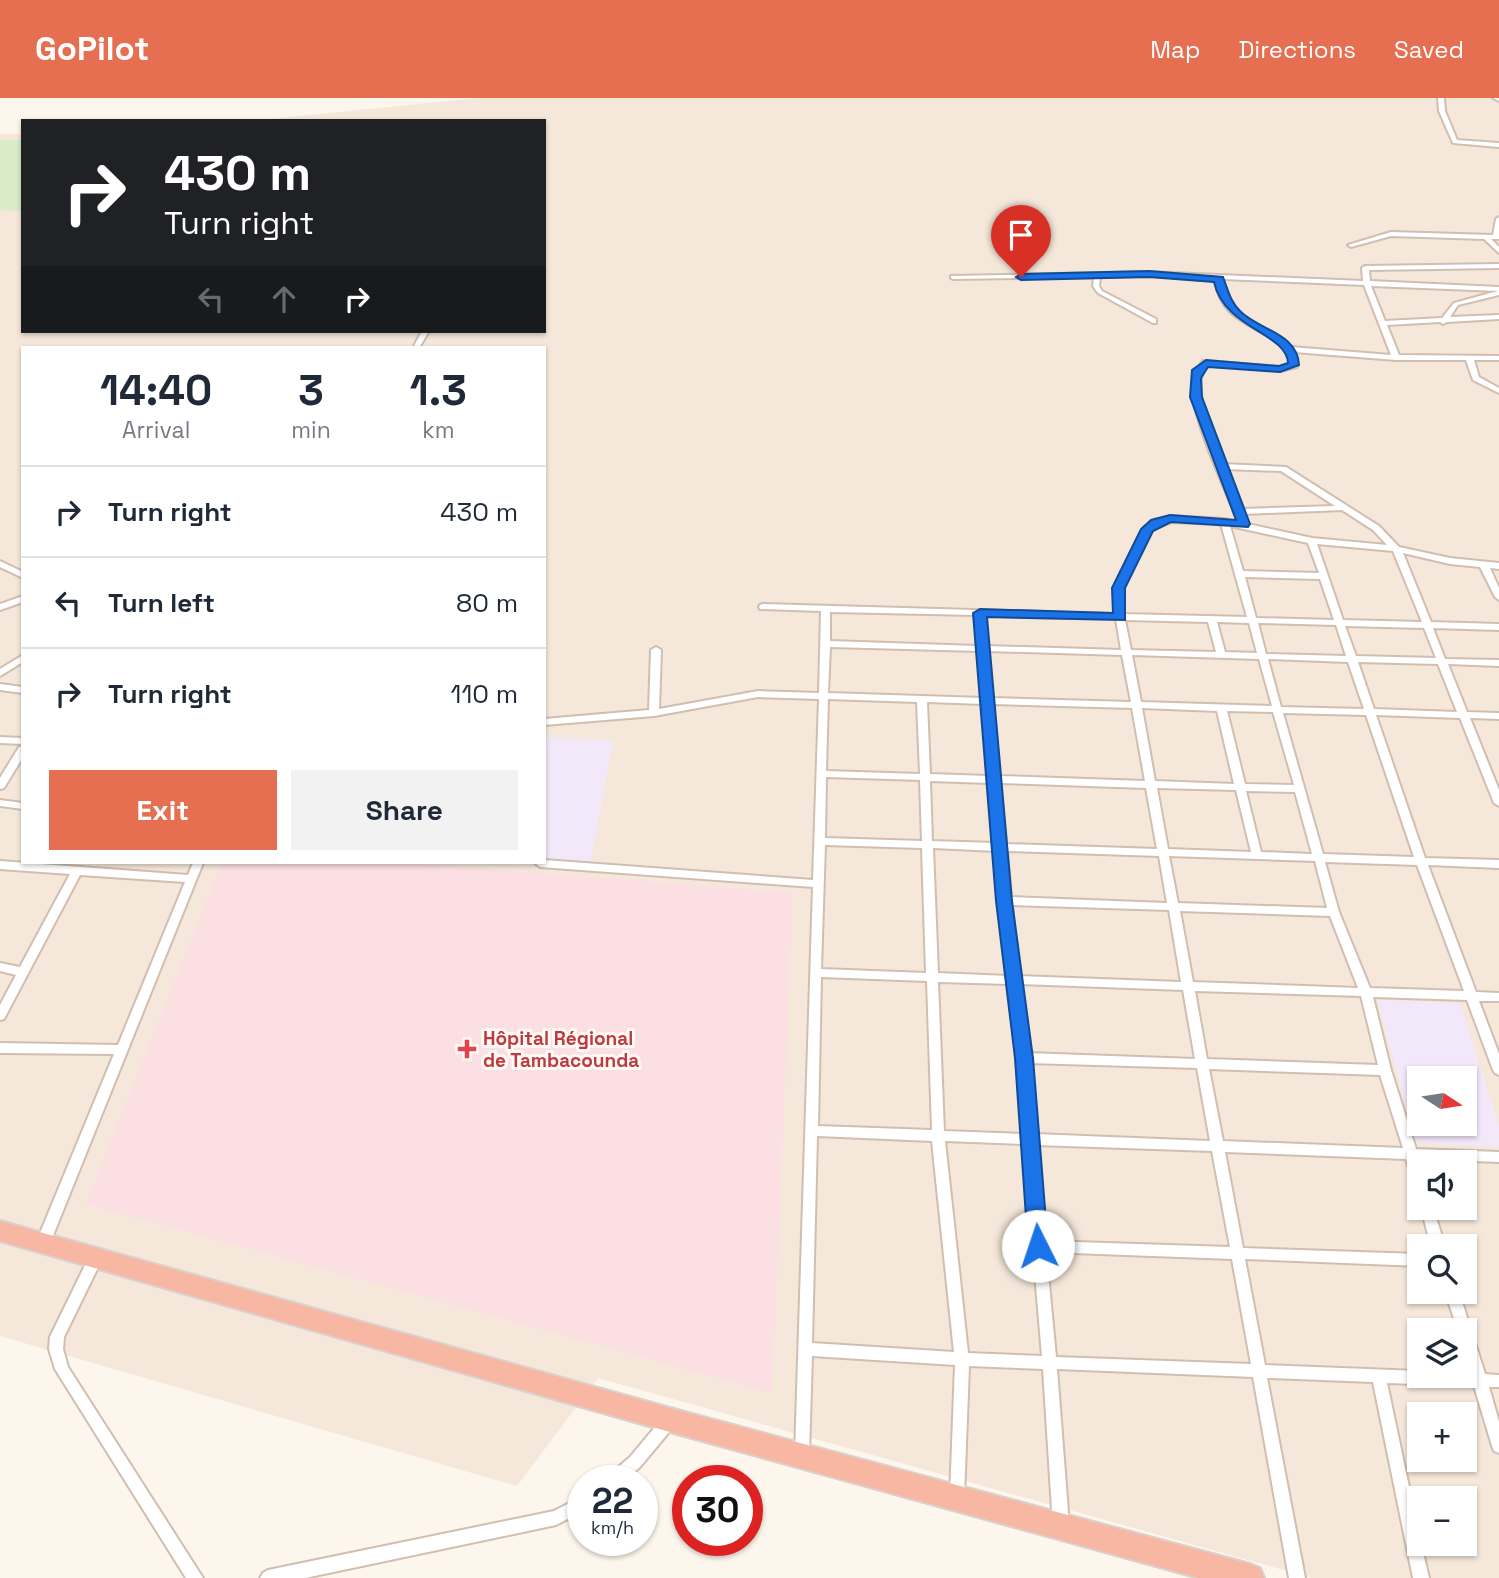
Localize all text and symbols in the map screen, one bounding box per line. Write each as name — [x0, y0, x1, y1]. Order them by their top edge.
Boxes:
text: GoPilot — [35, 28, 149, 70]
text: Map — [1150, 34, 1200, 65]
text: Directions — [1238, 34, 1356, 65]
text: Saved — [1394, 34, 1464, 65]
text: 430 m — [164, 142, 311, 204]
icon: right — [49, 147, 140, 238]
text: Turn right — [164, 203, 314, 243]
pin — [991, 205, 1051, 277]
icon: arrive — [1002, 216, 1040, 254]
icon: left — [192, 280, 230, 318]
icon: ahead — [265, 280, 303, 318]
icon: right — [338, 280, 376, 318]
text: 14:40 — [100, 364, 212, 417]
text: 3 — [298, 364, 324, 417]
text: 1.3 — [410, 364, 467, 417]
text: Arrival — [122, 415, 190, 445]
text: min — [291, 415, 331, 445]
text: km — [422, 415, 454, 445]
icon: right — [49, 493, 87, 531]
text: Turn right — [108, 495, 232, 529]
text: 430 m — [440, 495, 518, 529]
icon: left — [49, 584, 87, 622]
text: Turn left — [108, 586, 215, 620]
text: 80 m — [456, 586, 518, 620]
icon: right — [49, 675, 87, 713]
text: Turn right — [108, 677, 232, 711]
text: 110 m — [451, 677, 518, 711]
button: Exit — [49, 770, 277, 850]
button: Share — [291, 770, 518, 850]
place label: Hôpital Régional de Tambacounda — [483, 1026, 639, 1073]
marker: Hôpital Régional de Tambacounda — [457, 1039, 477, 1059]
north arrow — [1407, 1066, 1477, 1136]
map controls — [1407, 1066, 1477, 1556]
button: sound — [1407, 1150, 1477, 1220]
position arrow — [1001, 1209, 1075, 1283]
button: search — [1407, 1234, 1477, 1304]
button: layers — [1407, 1318, 1477, 1388]
button: + — [1407, 1402, 1477, 1472]
speed limit sign: 30 — [672, 1465, 763, 1556]
text: 22 — [592, 1479, 633, 1523]
button: − — [1407, 1486, 1477, 1556]
text: km/h — [591, 1516, 634, 1539]

